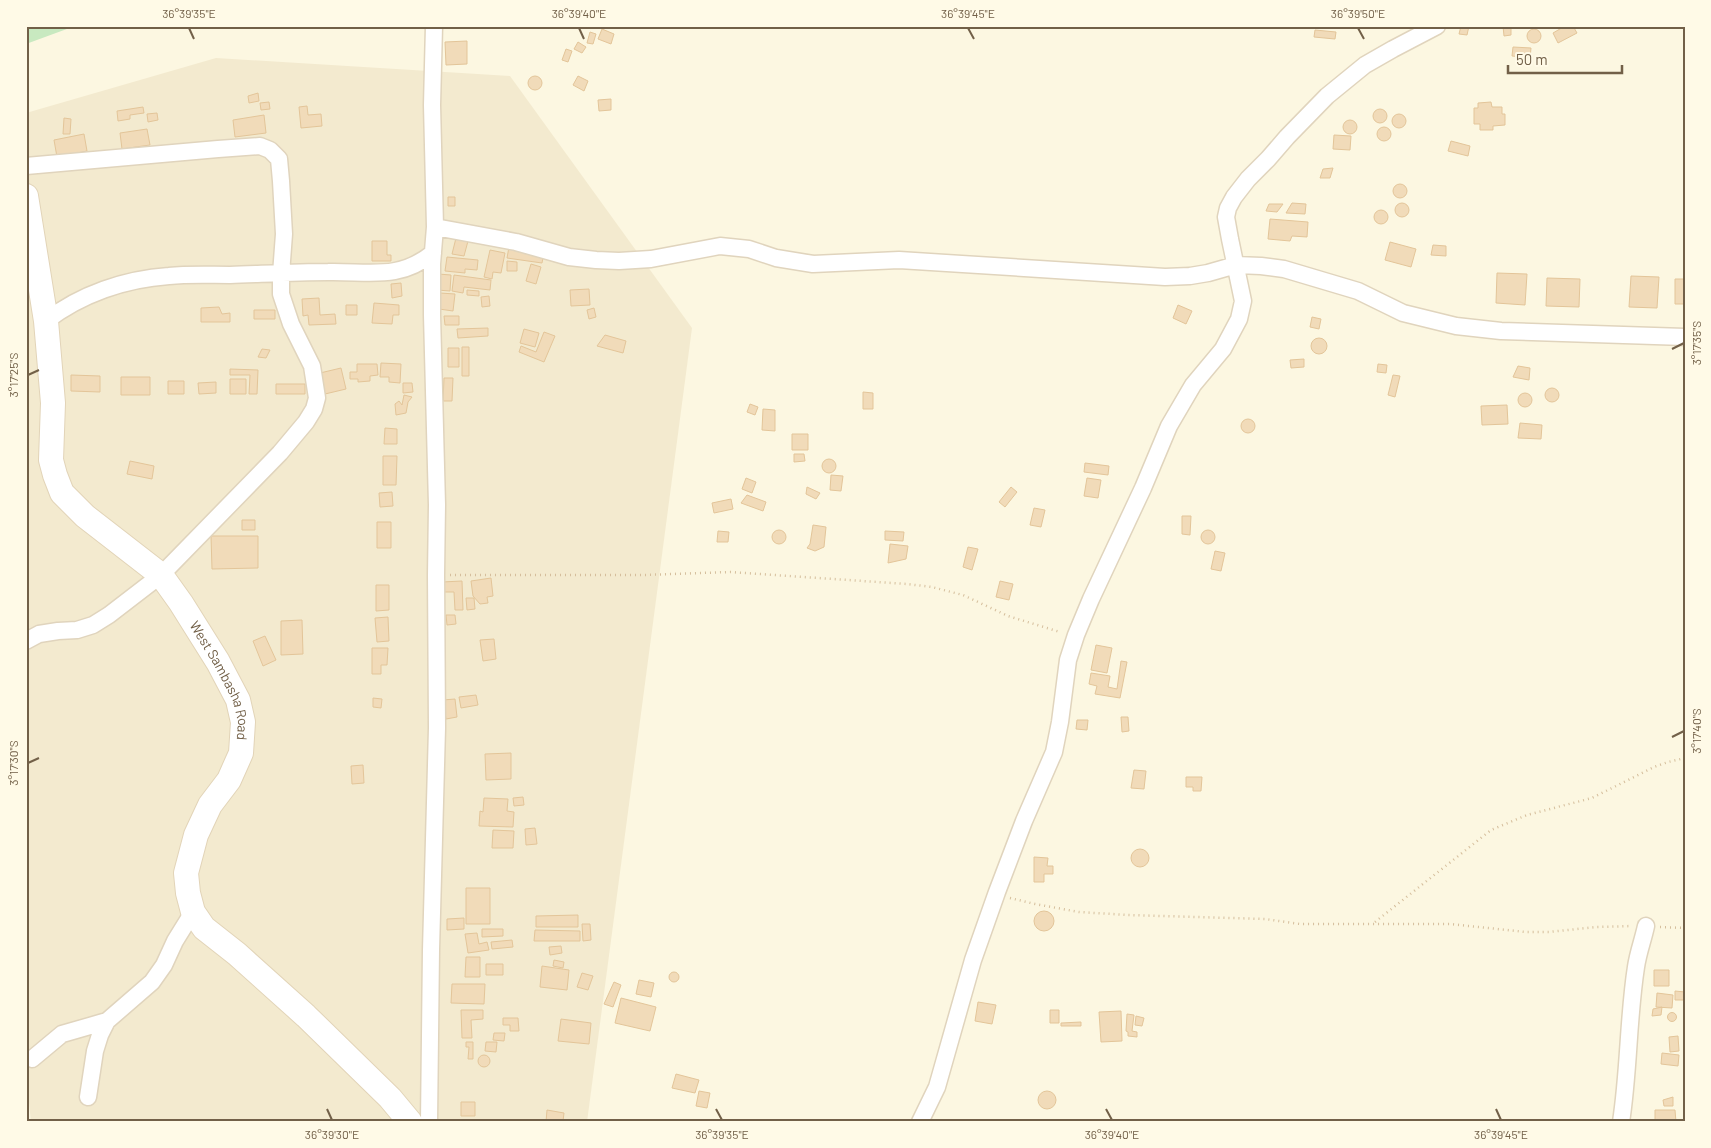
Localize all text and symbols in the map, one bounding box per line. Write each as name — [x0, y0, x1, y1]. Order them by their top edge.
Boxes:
text: 36°39'35"E — [162, 6, 216, 20]
text: 36°39'40"E — [552, 6, 606, 20]
text: 36°39'45"E — [941, 6, 995, 20]
text: 36°39'50"E — [1331, 6, 1385, 20]
scale bar — [1508, 42, 1622, 74]
text: 50 m — [1516, 50, 1548, 68]
text: 3°17'35"S — [1689, 321, 1703, 365]
text: 3°17'25"S — [6, 353, 20, 397]
street label: West Sambasha Road — [186, 618, 253, 741]
text: 3°17'40"S — [1689, 708, 1703, 754]
text: 3°17'30"S — [6, 740, 20, 786]
text: 36°39'30"E — [305, 1127, 359, 1141]
text: 36°39'35"E — [695, 1127, 749, 1141]
text: 36°39'40"E — [1085, 1127, 1139, 1141]
text: 36°39'45"E — [1474, 1127, 1528, 1141]

